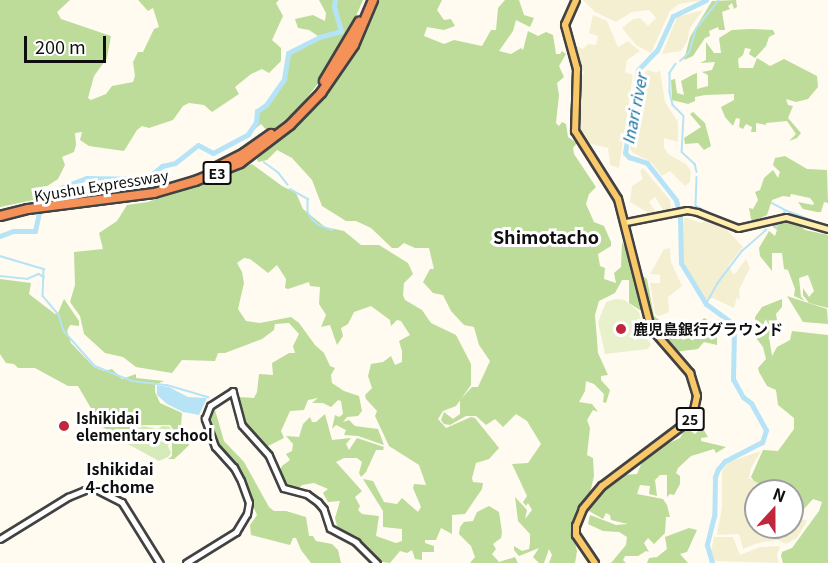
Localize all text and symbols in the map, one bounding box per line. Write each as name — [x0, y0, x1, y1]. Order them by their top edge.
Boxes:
scale bar — [27, 24, 110, 62]
text: 200 m — [35, 33, 86, 59]
water label: Inari river — [618, 72, 650, 146]
road number: E3 — [202, 162, 232, 184]
street label: Kyushu Expressway — [32, 165, 170, 205]
district label: Shimotacho — [493, 225, 599, 247]
place label: 鹿児島銀行グラウンド — [633, 320, 783, 338]
marker: 鹿児島銀行グラウンド — [614, 322, 628, 336]
place label: Ishikidai elementary school — [76, 408, 213, 443]
road number: 25 — [675, 408, 705, 430]
marker: Ishikidai elementary school — [57, 419, 71, 433]
district label: Ishikidai 4-chome — [86, 458, 154, 496]
north arrow — [744, 479, 804, 539]
text: N — [770, 481, 790, 507]

